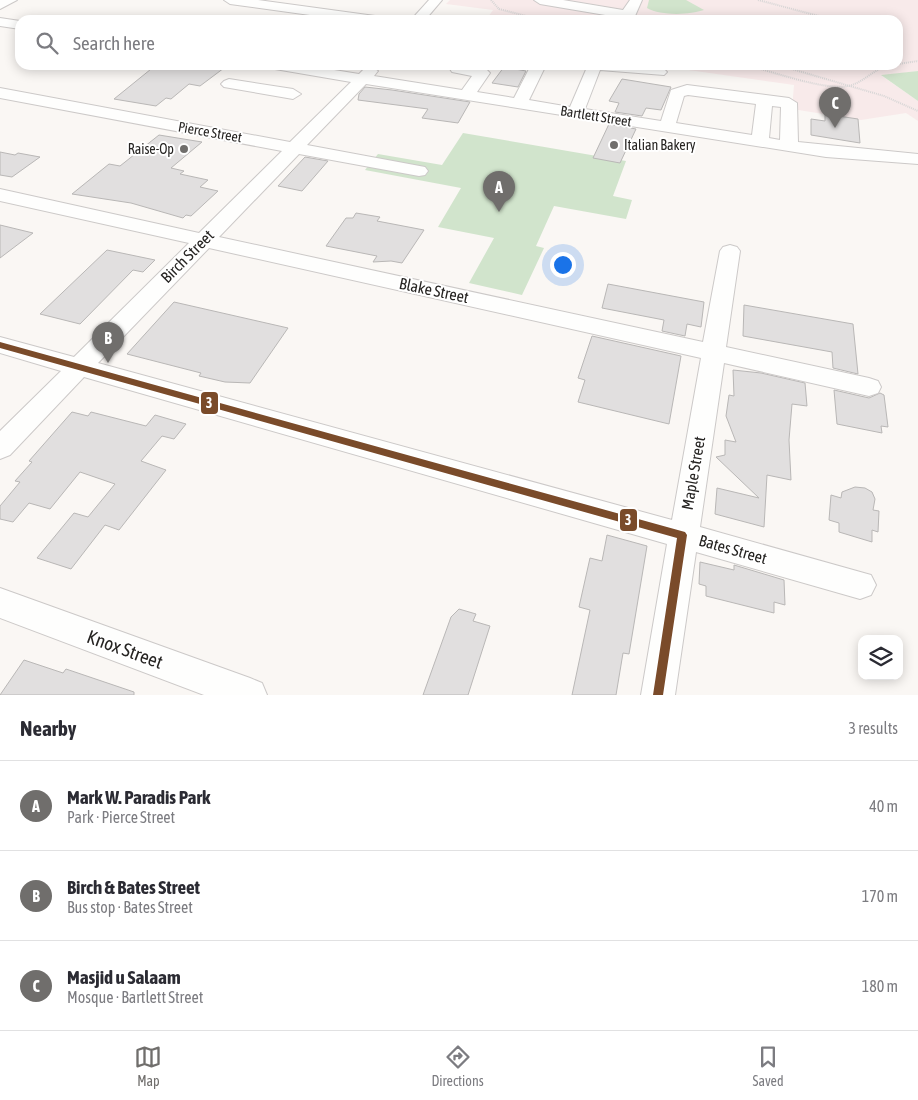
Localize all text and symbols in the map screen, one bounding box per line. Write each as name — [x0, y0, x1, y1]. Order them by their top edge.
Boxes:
search box — [15, 15, 903, 70]
icon: search — [33, 29, 61, 57]
text: Search here — [73, 32, 155, 54]
pin: C — [819, 87, 851, 128]
street label: Bartlett Street — [559, 102, 633, 130]
street label: Pierce Street — [177, 119, 243, 145]
place label: Italian Bakery — [624, 137, 696, 153]
marker: Italian Bakery — [608, 139, 620, 151]
place label: Raise-Op — [128, 141, 174, 157]
marker: Raise-Op — [178, 143, 190, 155]
pin: A — [483, 171, 515, 212]
street label: Birch Street — [157, 226, 217, 286]
your location — [550, 252, 576, 278]
street label: Blake Street — [398, 274, 471, 306]
pin: B — [92, 322, 124, 363]
line badge: 3 — [200, 391, 219, 415]
text: 3 — [206, 395, 212, 411]
street label: Maple Street — [678, 434, 709, 511]
line badge: 3 — [619, 508, 638, 532]
text: 3 — [625, 512, 631, 528]
street label: Bates Street — [697, 531, 769, 567]
street label: Knox Street — [84, 625, 166, 673]
map controls — [858, 635, 903, 680]
button: layers — [858, 635, 903, 680]
text: Nearby — [20, 716, 76, 740]
text: 3 results — [848, 719, 898, 737]
text: Mark W. Paradis Park — [67, 786, 210, 808]
text: A — [32, 797, 40, 815]
text: 40 m — [869, 797, 898, 815]
text: Park · Pierce Street — [67, 808, 175, 826]
text: Birch & Bates Street — [67, 876, 200, 898]
text: B — [32, 887, 40, 905]
text: 170 m — [862, 887, 898, 905]
text: Bus stop · Bates Street — [67, 898, 193, 916]
text: Masjid u Salaam — [67, 966, 181, 988]
text: C — [32, 977, 40, 995]
text: 180 m — [862, 977, 898, 995]
text: Mosque · Bartlett Street — [67, 988, 203, 1006]
tab: Map — [134, 1043, 162, 1089]
tab: Directions — [431, 1043, 484, 1089]
tab: Saved — [753, 1043, 784, 1089]

